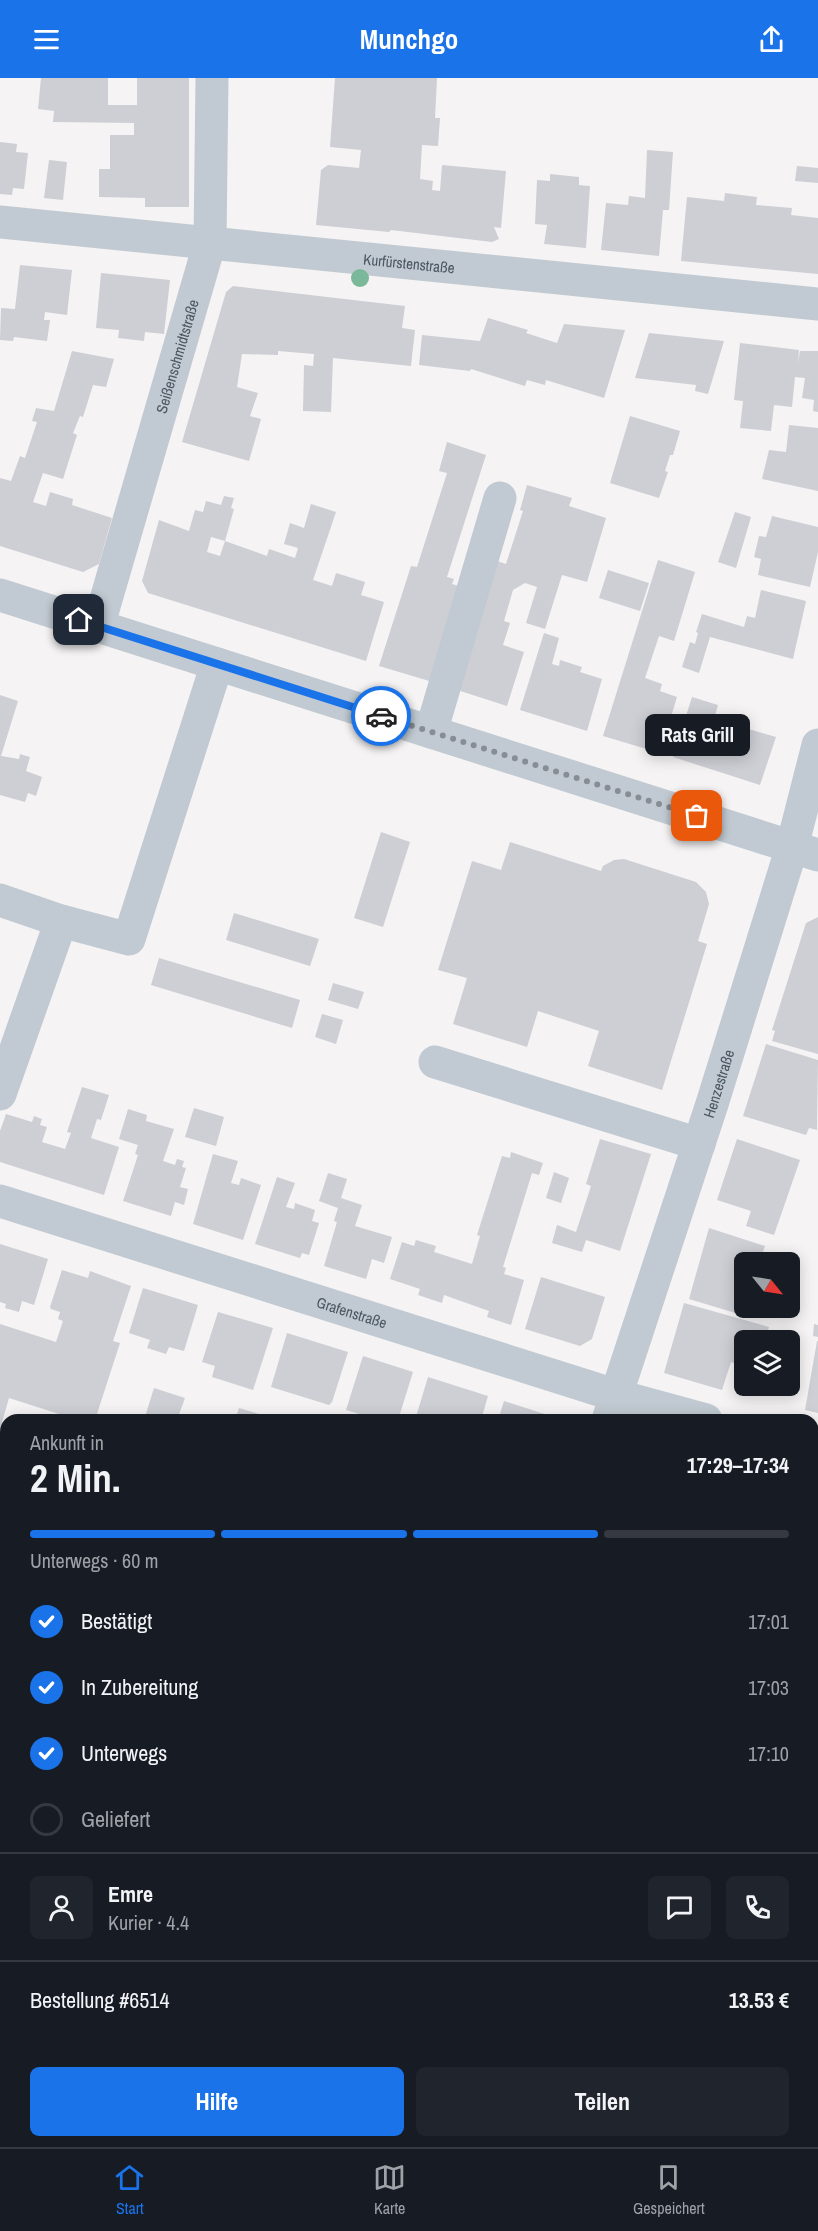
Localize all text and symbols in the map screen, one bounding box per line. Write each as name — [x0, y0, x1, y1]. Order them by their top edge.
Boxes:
text: Munchgo — [360, 21, 458, 57]
icon: menu — [30, 23, 63, 56]
icon: share — [755, 23, 788, 56]
street label: Kurfürstenstraße — [362, 248, 456, 278]
street label: Seißenschmidtstraße — [150, 297, 203, 416]
pin — [53, 594, 104, 645]
icon: home — [62, 603, 95, 636]
courier — [351, 686, 411, 746]
icon: car — [365, 700, 398, 733]
callout: Rats Grill — [644, 714, 750, 756]
text: Rats Grill — [661, 721, 734, 748]
pin — [671, 790, 722, 841]
icon: bag — [680, 799, 713, 832]
street label: Henzestraße — [698, 1047, 739, 1120]
north arrow — [734, 1252, 800, 1318]
map controls — [734, 1252, 800, 1396]
street label: Grafenstraße — [314, 1291, 390, 1333]
button: layers — [734, 1330, 800, 1396]
text: Ankunft in — [30, 1429, 104, 1456]
text: 17:29–17:34 — [687, 1450, 789, 1480]
text: 2 Min. — [30, 1452, 121, 1504]
text: Unterwegs · 60 m — [30, 1547, 159, 1574]
icon: check — [30, 1605, 63, 1638]
text: Bestätigt — [81, 1606, 152, 1636]
text: 17:01 — [748, 1608, 789, 1635]
icon: check — [30, 1671, 63, 1704]
text: In Zubereitung — [81, 1672, 198, 1702]
text: 17:03 — [748, 1674, 789, 1701]
icon: check — [30, 1737, 63, 1770]
text: Unterwegs — [81, 1738, 167, 1768]
text: 17:10 — [748, 1740, 789, 1767]
text: Geliefert — [81, 1804, 150, 1834]
button: person — [30, 1876, 93, 1939]
button: chat — [648, 1876, 711, 1939]
button: phone — [726, 1876, 789, 1939]
text: Emre — [108, 1879, 153, 1909]
text: Kurier · 4.4 — [108, 1909, 189, 1936]
text: Bestellung #6514 — [30, 1985, 169, 2015]
text: 13.53 € — [729, 1985, 789, 2015]
button: Hilfe — [30, 2067, 404, 2136]
button: Teilen — [416, 2067, 789, 2136]
tab: Start — [113, 2161, 146, 2219]
tab: Karte — [373, 2161, 406, 2219]
tab: Gespeichert — [633, 2161, 705, 2219]

